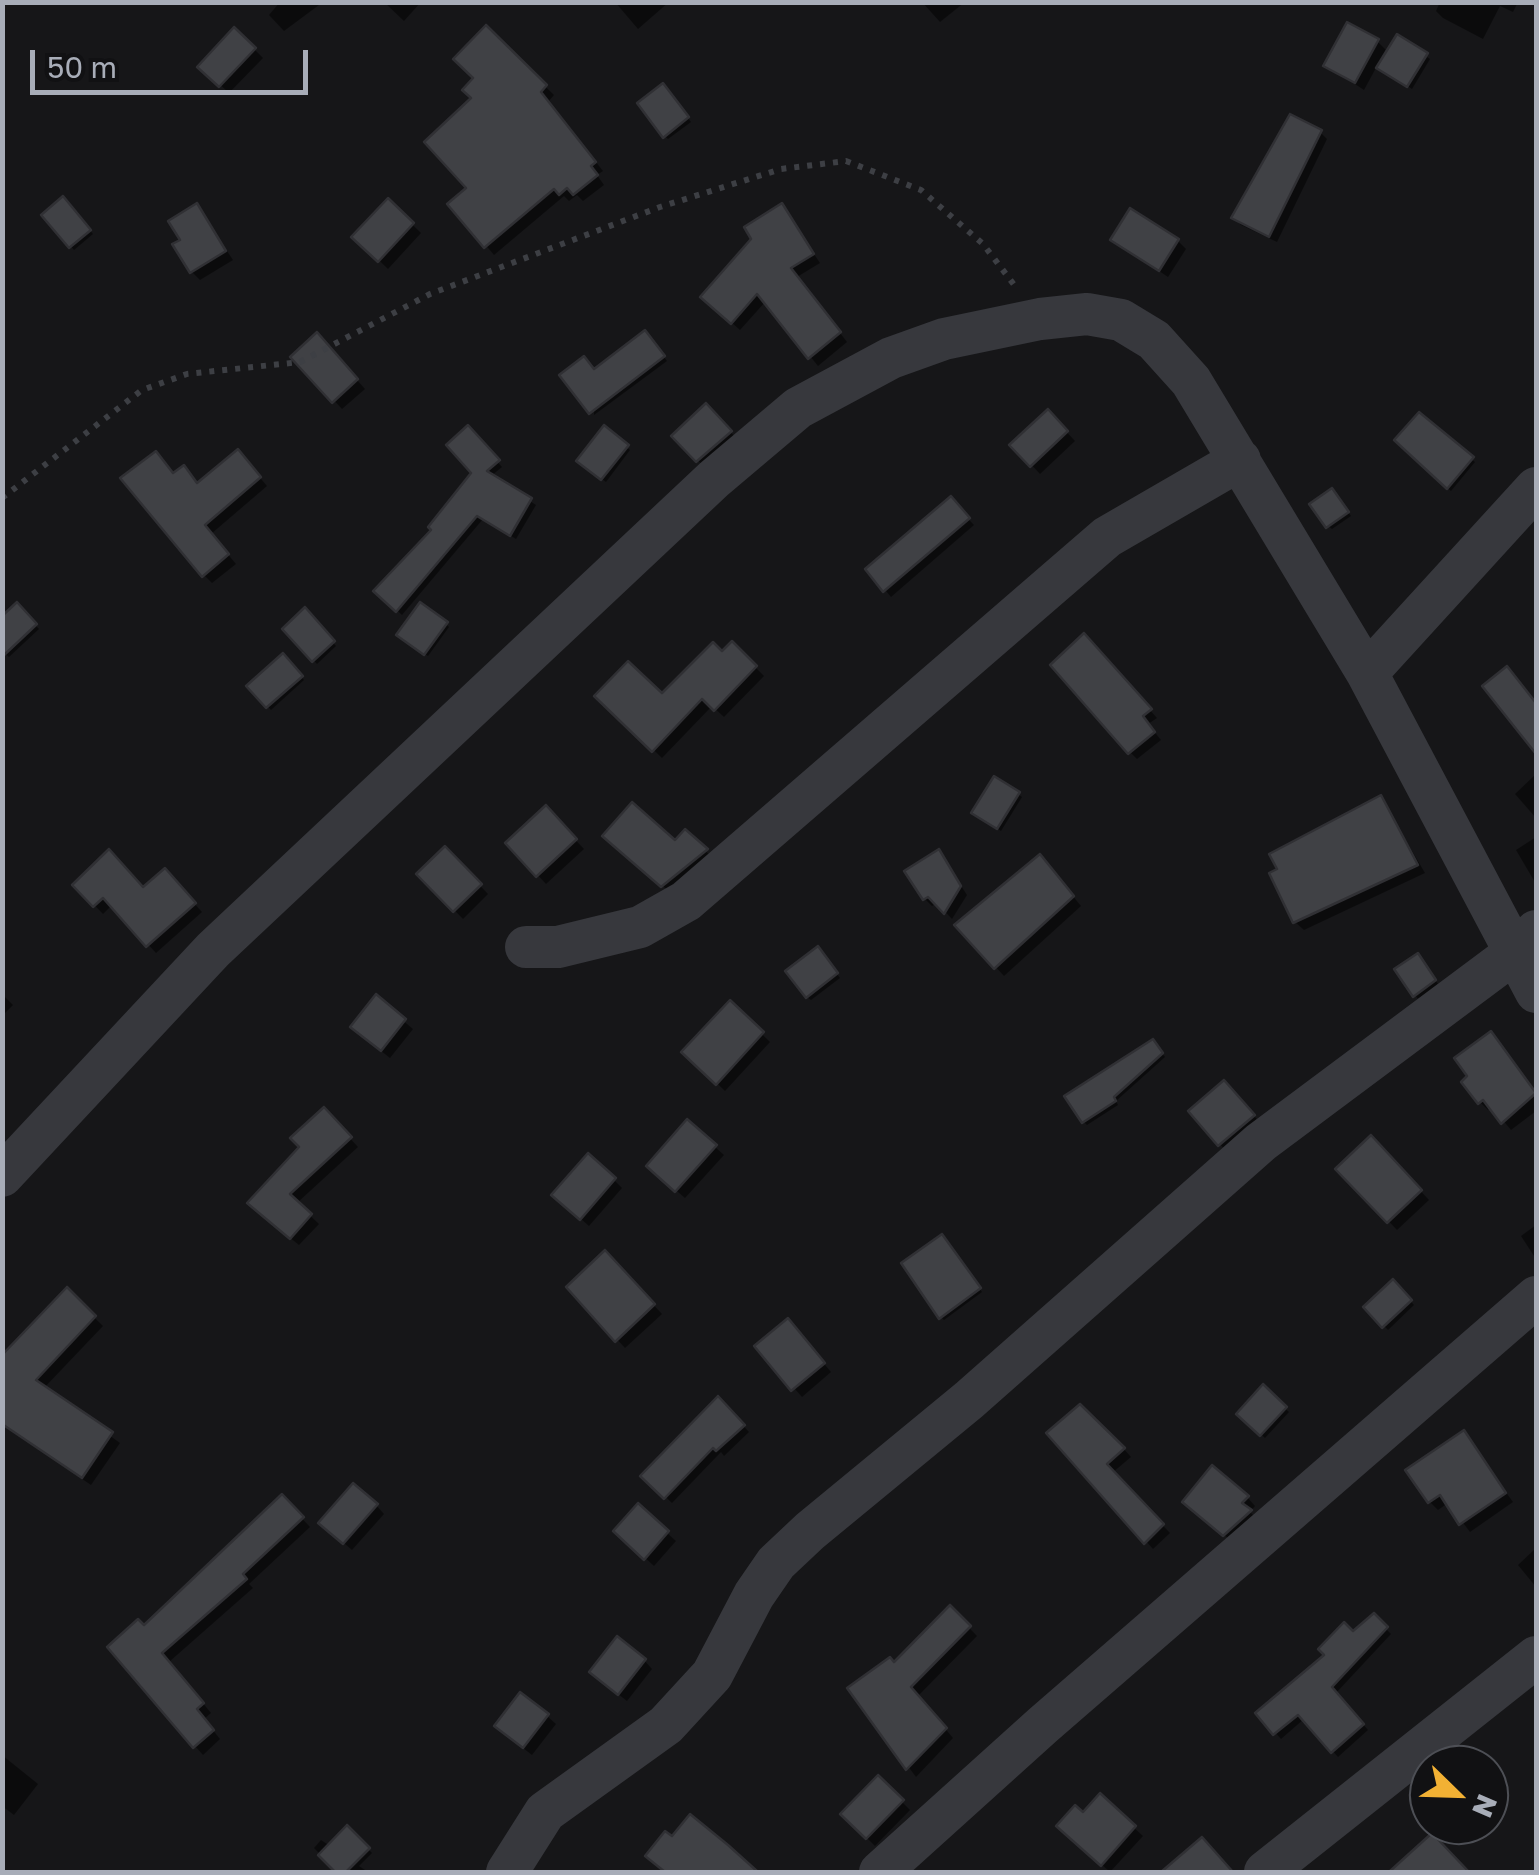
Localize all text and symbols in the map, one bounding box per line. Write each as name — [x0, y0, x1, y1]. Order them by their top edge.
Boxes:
scale bar — [35, 30, 312, 92]
text: 50 m — [47, 49, 117, 85]
north arrow — [1409, 1745, 1509, 1845]
text: N — [1466, 1790, 1505, 1822]

